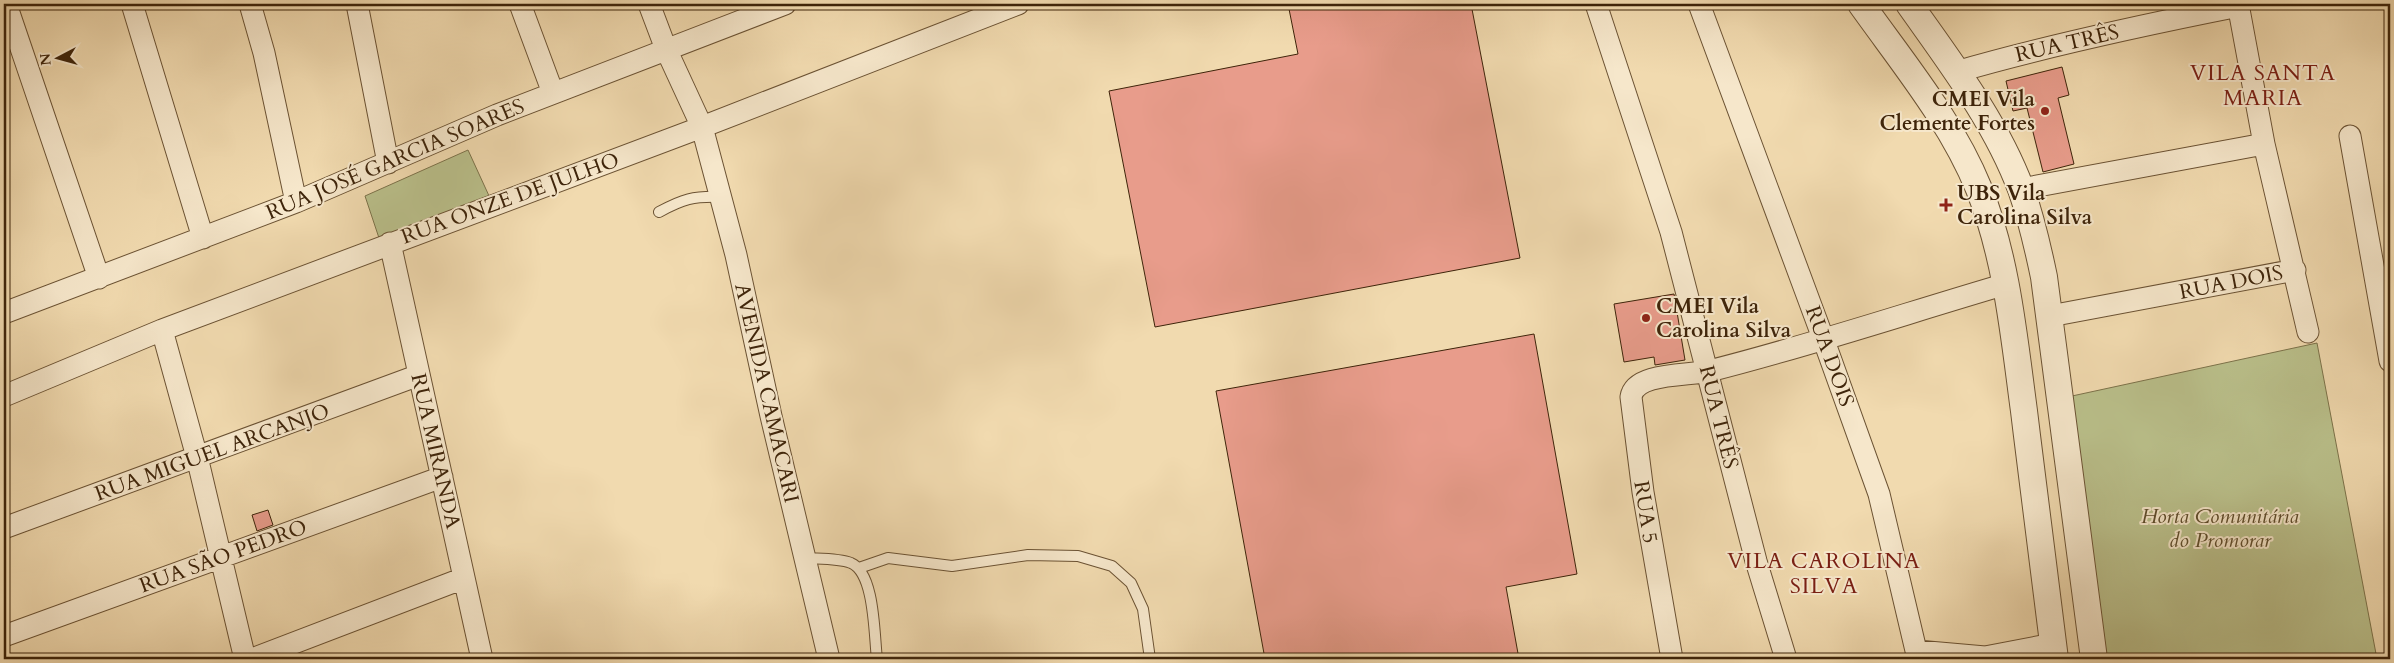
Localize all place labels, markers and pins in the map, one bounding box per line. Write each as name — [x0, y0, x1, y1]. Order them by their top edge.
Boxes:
place label: CMEI Vila Clemente Fortes — [1880, 85, 2036, 138]
marker: CMEI Vila Clemente Fortes — [2039, 105, 2051, 117]
place label: UBS Vila Carolina Silva — [1957, 179, 2093, 232]
marker: UBS Vila Carolina Silva — [1939, 198, 1953, 212]
place label: CMEI Vila Carolina Silva — [1656, 292, 1792, 345]
marker: CMEI Vila Carolina Silva — [1640, 312, 1652, 324]

